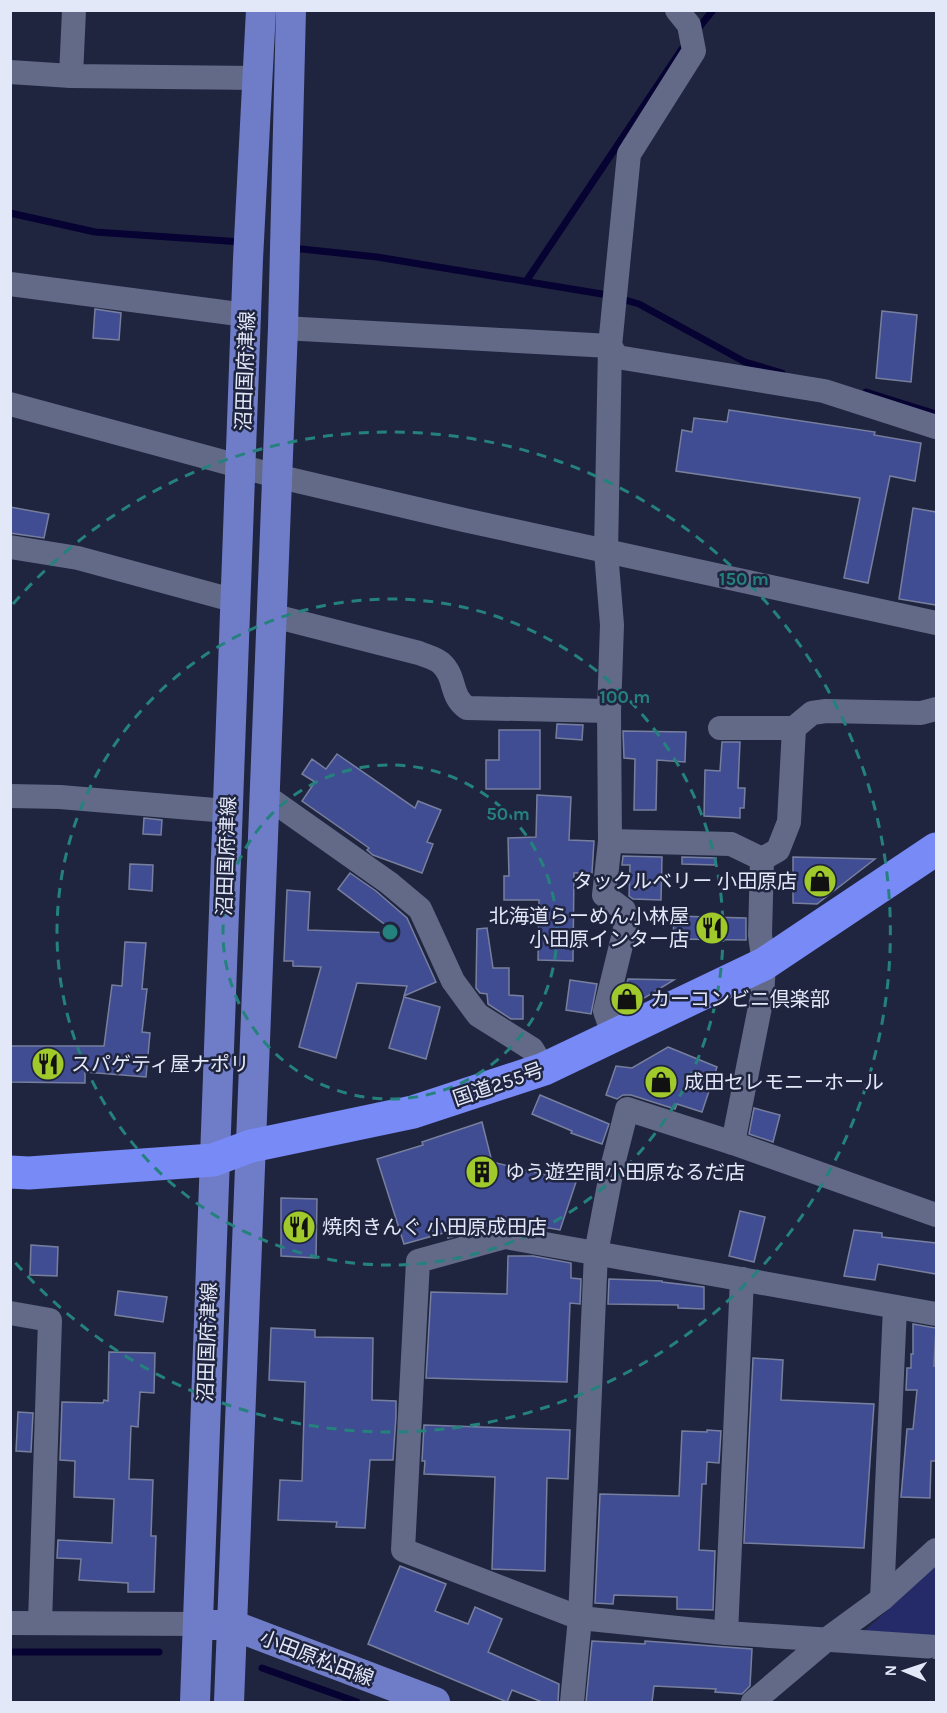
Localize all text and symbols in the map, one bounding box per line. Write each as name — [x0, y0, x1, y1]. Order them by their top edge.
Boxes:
street label: 沼田国府津線 — [232, 311, 259, 431]
text: 150 m — [719, 568, 769, 590]
text: 100 m — [600, 686, 650, 708]
street label: 沼田国府津線 — [213, 796, 240, 916]
text: 50 m — [486, 803, 530, 825]
shop icon: タックルベリー 小田原店 — [802, 863, 838, 899]
place label: タックルベリー 小田原店 — [573, 870, 797, 893]
place label: 北海道らーめん小林屋 小田原インター店 — [489, 905, 689, 951]
restaurant icon: 北海道らーめん小林屋 小田原インター店 — [694, 910, 730, 946]
centre of rings — [380, 922, 400, 942]
shop icon: カーコンビニ倶楽部 — [609, 981, 645, 1017]
place label: カーコンビニ倶楽部 — [650, 988, 830, 1011]
restaurant icon: スパゲティ屋ナポリ — [30, 1046, 66, 1082]
place label: スパゲティ屋ナポリ — [71, 1053, 250, 1076]
street label: 国道255号 — [450, 1058, 546, 1111]
shop icon: 成田セレモニーホール — [643, 1064, 679, 1100]
place label: 成田セレモニーホール — [684, 1071, 884, 1094]
building icon: ゆう遊空間小田原なるだ店 — [464, 1154, 500, 1190]
place label: ゆう遊空間小田原なるだ店 — [505, 1161, 745, 1184]
restaurant icon: 焼肉きんぐ 小田原成田店 — [281, 1209, 317, 1245]
place label: 焼肉きんぐ 小田原成田店 — [322, 1216, 547, 1239]
street label: 沼田国府津線 — [194, 1282, 221, 1402]
street label: 小田原松田線 — [257, 1626, 377, 1691]
north arrow — [875, 1641, 935, 1701]
text: N — [881, 1664, 900, 1677]

